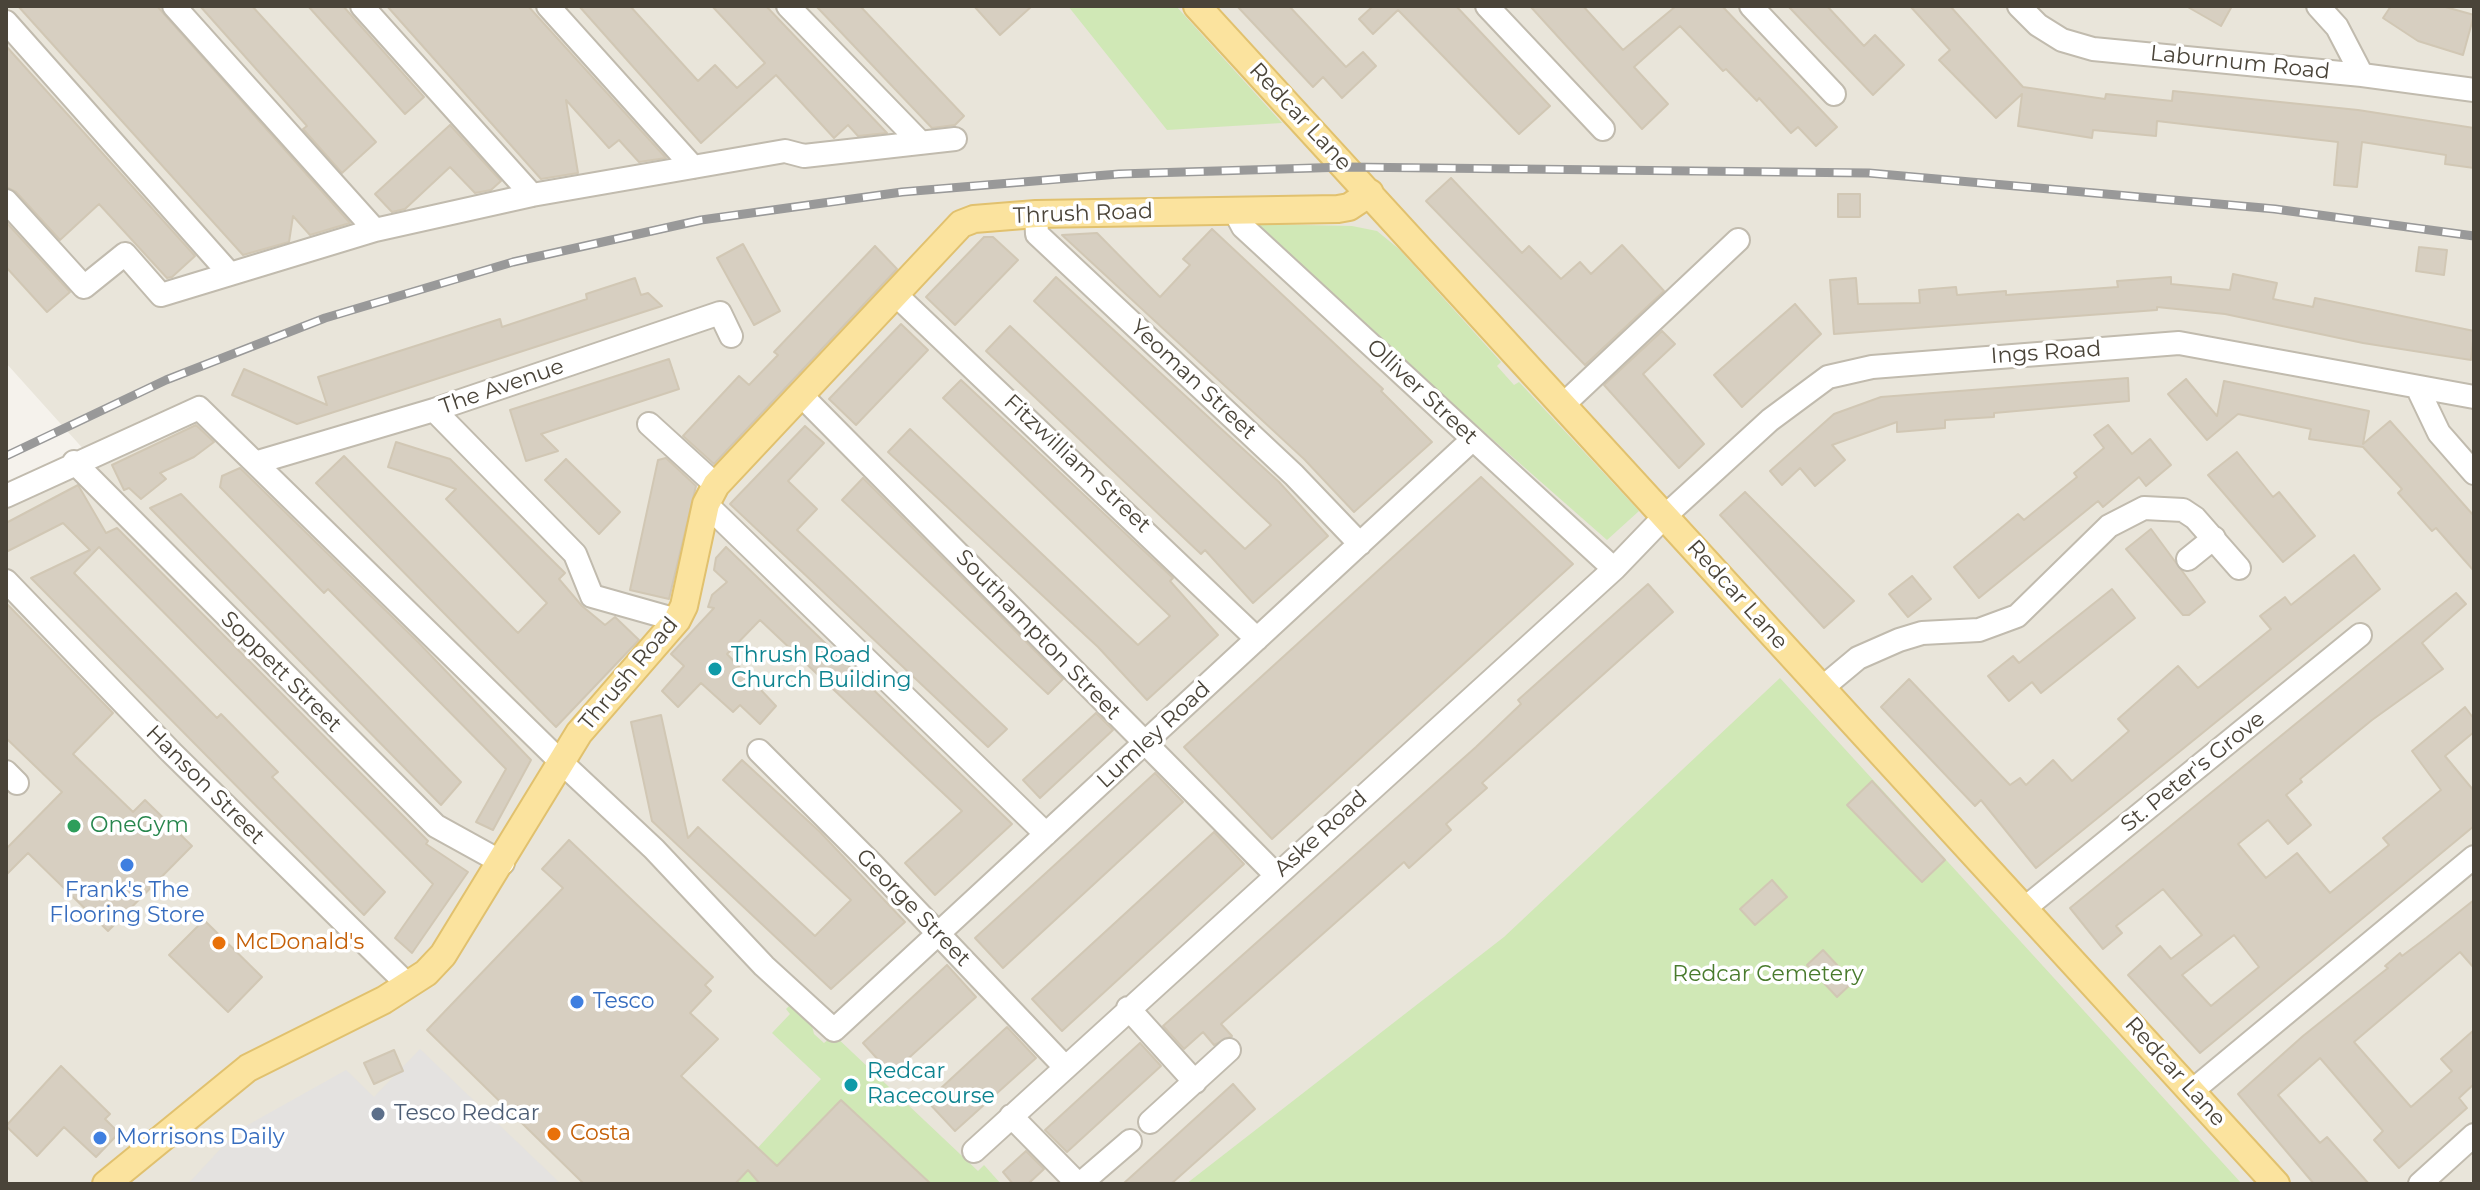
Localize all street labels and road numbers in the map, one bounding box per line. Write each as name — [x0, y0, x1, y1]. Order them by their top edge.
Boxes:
street label: Laburnum Road — [2149, 40, 2331, 86]
street label: Redcar Lane — [1243, 57, 1357, 177]
street label: Thrush Road — [1013, 198, 1153, 230]
street label: Yeoman Street — [1124, 315, 1262, 445]
street label: Olliver Street — [1361, 334, 1483, 450]
street label: Ings Road — [1990, 336, 2102, 370]
street label: The Avenue — [436, 353, 568, 421]
street label: Fitzwilliam Street — [998, 389, 1156, 539]
street label: Redcar Lane — [1681, 535, 1793, 655]
street label: Southampton Street — [950, 544, 1126, 726]
street label: Soppett Street — [215, 606, 347, 738]
street label: Thrush Road — [574, 612, 684, 736]
street label: Lumley Road — [1092, 676, 1216, 794]
street label: St. Peter's Grove — [2116, 706, 2270, 838]
street label: Hanson Street — [140, 720, 270, 850]
street label: Aske Road — [1269, 785, 1373, 883]
street label: George Street — [850, 844, 976, 972]
street label: Redcar Lane — [2119, 1012, 2231, 1132]

